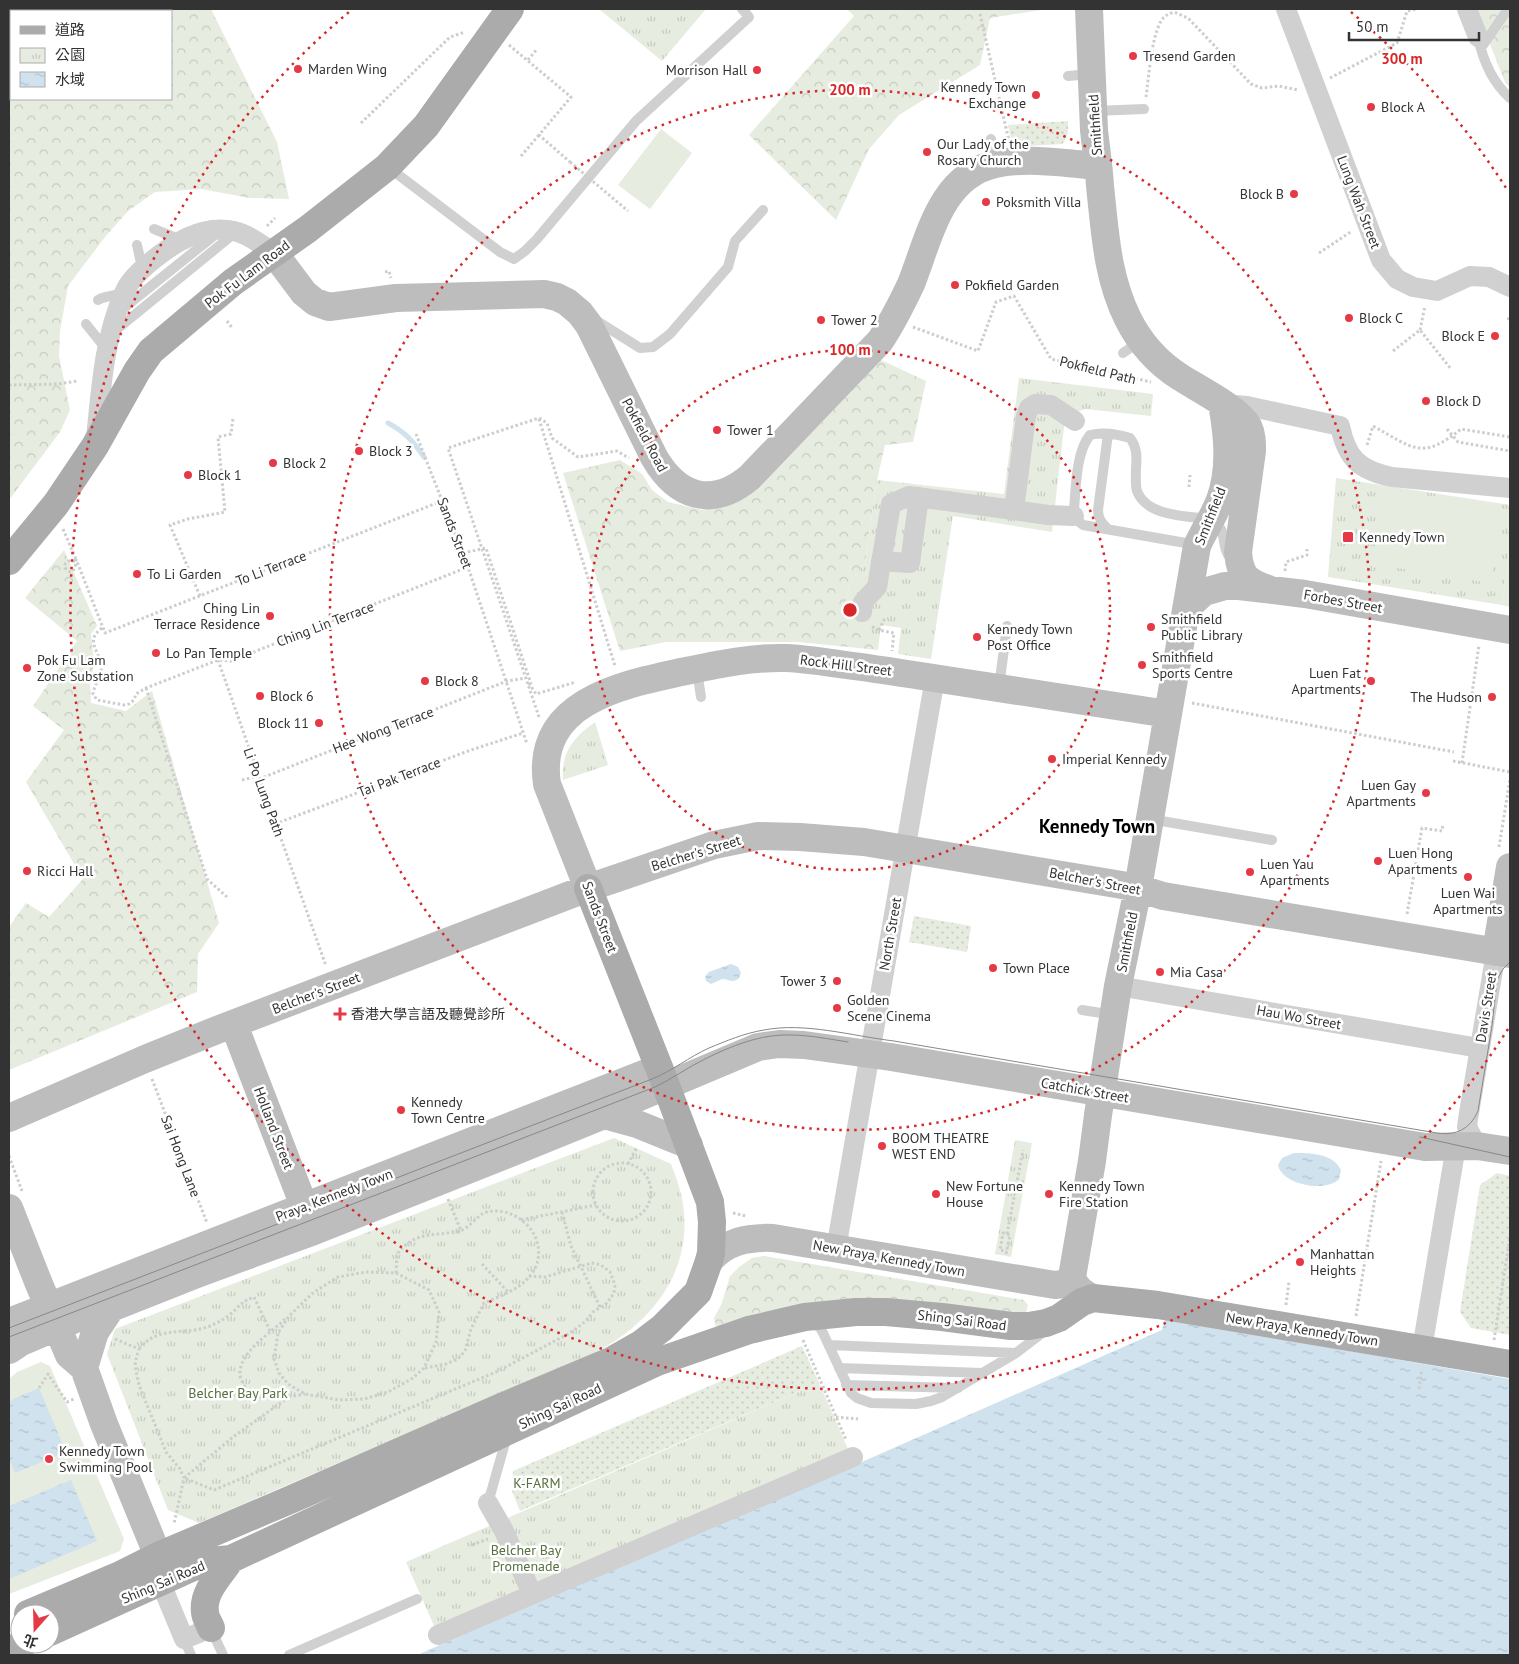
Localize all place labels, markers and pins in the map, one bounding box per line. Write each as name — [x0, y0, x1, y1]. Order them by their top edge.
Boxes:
place label: Tresend Garden — [1143, 47, 1236, 65]
marker: Tresend Garden — [1127, 50, 1139, 62]
place label: Marden Wing — [308, 60, 387, 78]
place label: Morrison Hall — [666, 61, 747, 79]
marker: Marden Wing — [292, 63, 304, 75]
marker: Morrison Hall — [751, 64, 763, 76]
place label: Kennedy Town Exchange — [940, 78, 1026, 112]
marker: Kennedy Town Exchange — [1030, 89, 1042, 101]
place label: Block A — [1381, 98, 1426, 116]
marker: Block A — [1365, 101, 1377, 113]
place label: Our Lady of the Rosary Church — [937, 135, 1029, 169]
marker: Our Lady of the Rosary Church — [921, 146, 933, 158]
place label: Block B — [1240, 185, 1284, 203]
marker: Block B — [1288, 188, 1300, 200]
place label: Poksmith Villa — [996, 193, 1081, 211]
marker: Poksmith Villa — [980, 196, 992, 208]
place label: Pokfield Garden — [965, 276, 1059, 294]
marker: Pokfield Garden — [949, 279, 961, 291]
place label: Block C — [1359, 309, 1403, 327]
place label: Tower 2 — [831, 311, 878, 329]
marker: Block C — [1343, 312, 1355, 324]
marker: Tower 2 — [815, 314, 827, 326]
place label: Block E — [1441, 327, 1485, 345]
marker: Block E — [1489, 330, 1501, 342]
place label: Block D — [1436, 392, 1481, 410]
marker: Block D — [1420, 395, 1432, 407]
place label: Tower 1 — [727, 421, 774, 439]
marker: Tower 1 — [711, 424, 723, 436]
place label: Block 3 — [369, 442, 413, 460]
marker: Block 3 — [353, 445, 365, 457]
place label: Block 2 — [283, 454, 327, 472]
marker: Block 2 — [267, 457, 279, 469]
place label: Block 1 — [198, 466, 242, 484]
marker: Block 1 — [182, 469, 194, 481]
place label: Kennedy Town — [1359, 528, 1445, 546]
marker: Kennedy Town — [1341, 530, 1355, 544]
place label: To Li Garden — [147, 565, 222, 583]
marker: To Li Garden — [131, 568, 143, 580]
place label: Ching Lin Terrace Residence — [154, 599, 260, 633]
centre of rings — [841, 601, 859, 619]
marker: Ching Lin Terrace Residence — [264, 610, 276, 622]
place label: Smithfield Public Library — [1161, 610, 1243, 644]
place label: Kennedy Town Post Office — [987, 620, 1073, 654]
marker: Smithfield Public Library — [1145, 621, 1157, 633]
marker: Kennedy Town Post Office — [971, 631, 983, 643]
place label: Lo Pan Temple — [166, 644, 252, 662]
marker: Lo Pan Temple — [150, 647, 162, 659]
place label: Smithfield Sports Centre — [1152, 648, 1233, 682]
place label: Pok Fu Lam Zone Substation — [37, 651, 134, 685]
marker: Smithfield Sports Centre — [1136, 659, 1148, 671]
marker: Pok Fu Lam Zone Substation — [21, 662, 33, 674]
place label: Luen Fat Apartments — [1292, 664, 1361, 698]
place label: Block 8 — [435, 672, 479, 690]
marker: Block 8 — [419, 675, 431, 687]
marker: Luen Fat Apartments — [1365, 675, 1377, 687]
place label: Block 6 — [270, 687, 314, 705]
place label: The Hudson — [1410, 688, 1482, 706]
marker: Block 6 — [254, 690, 266, 702]
marker: The Hudson — [1486, 691, 1498, 703]
place label: Block 11 — [258, 714, 309, 732]
marker: Block 11 — [313, 717, 325, 729]
place label: Imperial Kennedy — [1062, 750, 1167, 768]
marker: Imperial Kennedy — [1046, 753, 1058, 765]
place label: Luen Gay Apartments — [1347, 776, 1416, 810]
marker: Luen Gay Apartments — [1420, 787, 1432, 799]
place label: Luen Hong Apartments — [1388, 844, 1458, 878]
place label: Luen Yau Apartments — [1260, 855, 1330, 889]
marker: Luen Hong Apartments — [1372, 855, 1384, 867]
place label: Ricci Hall — [37, 862, 93, 880]
marker: Ricci Hall — [21, 865, 33, 877]
marker: Luen Yau Apartments — [1244, 866, 1256, 878]
marker: Luen Wai Apartments — [1462, 871, 1474, 883]
place label: Luen Wai Apartments — [1433, 884, 1503, 918]
place label: Town Place — [1003, 959, 1070, 977]
marker: Town Place — [987, 962, 999, 974]
place label: Mia Casa — [1170, 963, 1223, 981]
marker: Mia Casa — [1154, 966, 1166, 978]
place label: Tower 3 — [780, 972, 827, 990]
marker: Tower 3 — [831, 975, 843, 987]
place label: Golden Scene Cinema — [847, 991, 931, 1025]
marker: Golden Scene Cinema — [831, 1002, 843, 1014]
place label: 香港大學言語及聽覺診所 — [351, 1005, 505, 1023]
marker: 香港大學言語及聽覺診所 — [333, 1007, 347, 1021]
place label: Kennedy Town Centre — [411, 1093, 485, 1127]
marker: Kennedy Town Centre — [395, 1104, 407, 1116]
place label: BOOM THEATRE WEST END — [892, 1129, 989, 1163]
marker: BOOM THEATRE WEST END — [876, 1140, 888, 1152]
place label: New Fortune House — [946, 1177, 1023, 1211]
place label: Kennedy Town Fire Station — [1059, 1177, 1145, 1211]
marker: New Fortune House — [930, 1188, 942, 1200]
marker: Kennedy Town Fire Station — [1043, 1188, 1055, 1200]
place label: Manhattan Heights — [1310, 1245, 1374, 1279]
marker: Manhattan Heights — [1294, 1256, 1306, 1268]
place label: Kennedy Town Swimming Pool — [59, 1442, 152, 1476]
marker: Kennedy Town Swimming Pool — [43, 1453, 55, 1465]

